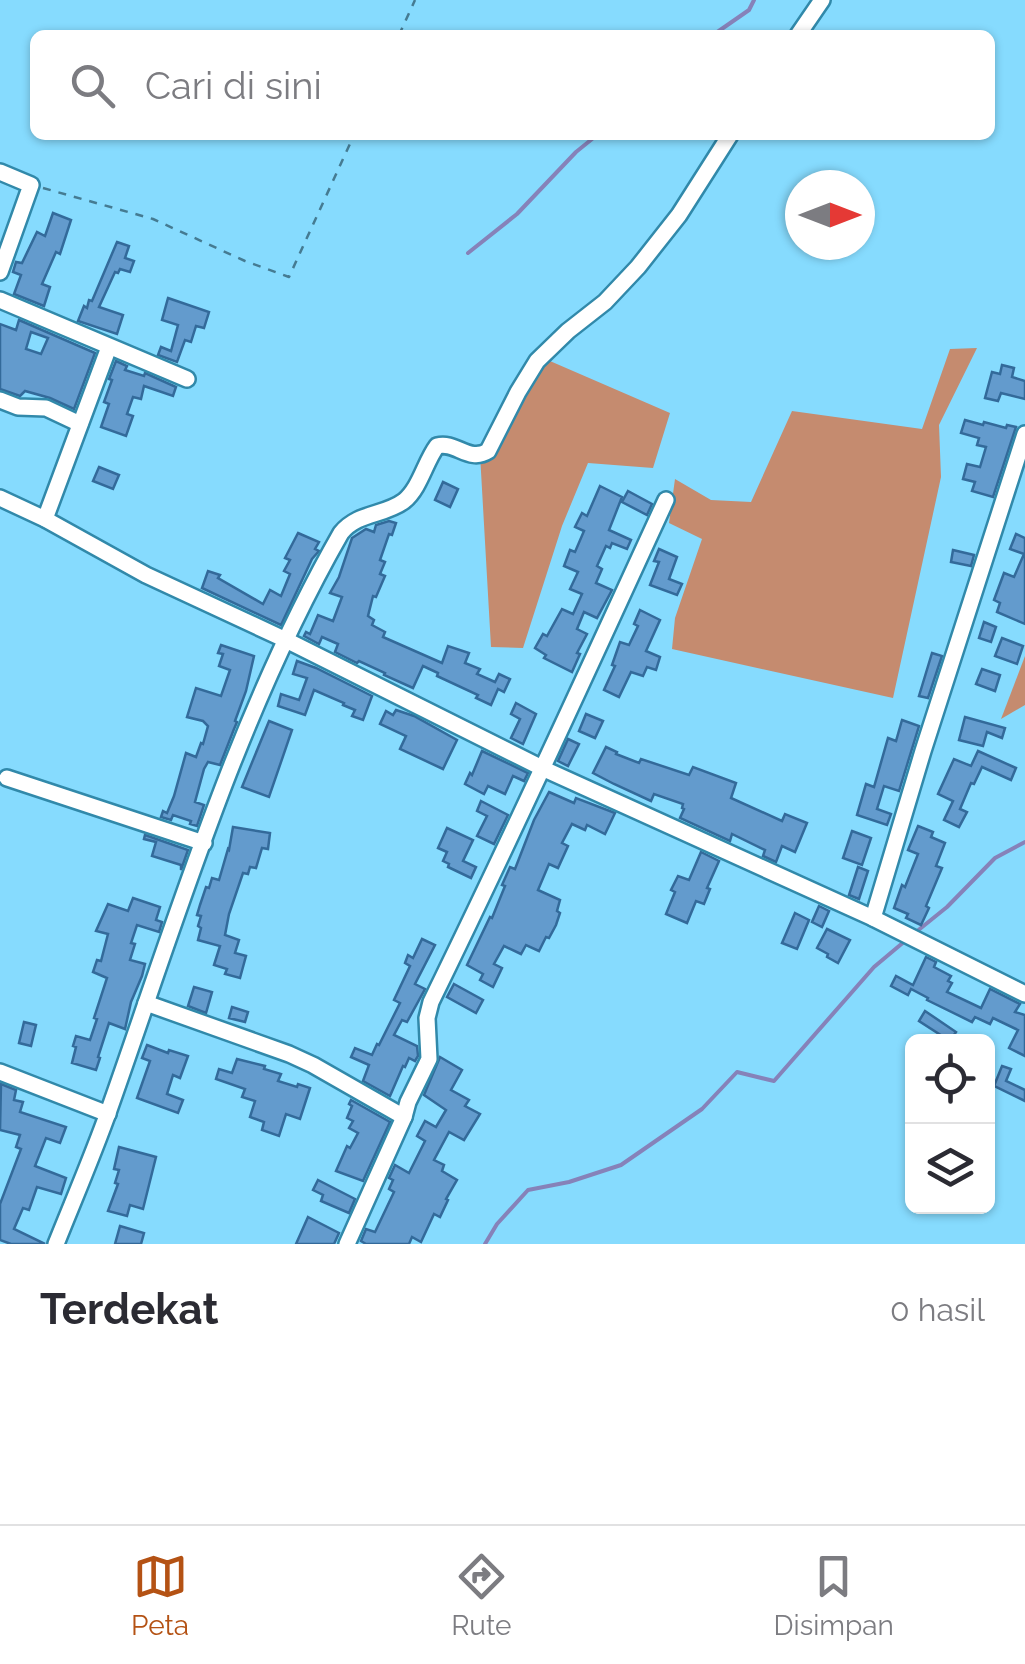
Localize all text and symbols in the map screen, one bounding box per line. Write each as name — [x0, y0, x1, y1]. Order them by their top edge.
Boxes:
search box — [30, 30, 995, 140]
icon: search — [65, 58, 120, 113]
text: Cari di sini — [145, 63, 322, 108]
north arrow — [785, 170, 875, 260]
map controls — [905, 1034, 995, 1214]
button: locate — [905, 1034, 995, 1124]
button: layers — [905, 1124, 995, 1214]
text: Terdekat — [40, 1285, 219, 1334]
text: 0 hasil — [890, 1291, 985, 1328]
tab: Peta — [131, 1549, 189, 1642]
tab: Rute — [451, 1549, 511, 1642]
tab: Disimpan — [774, 1549, 894, 1642]

